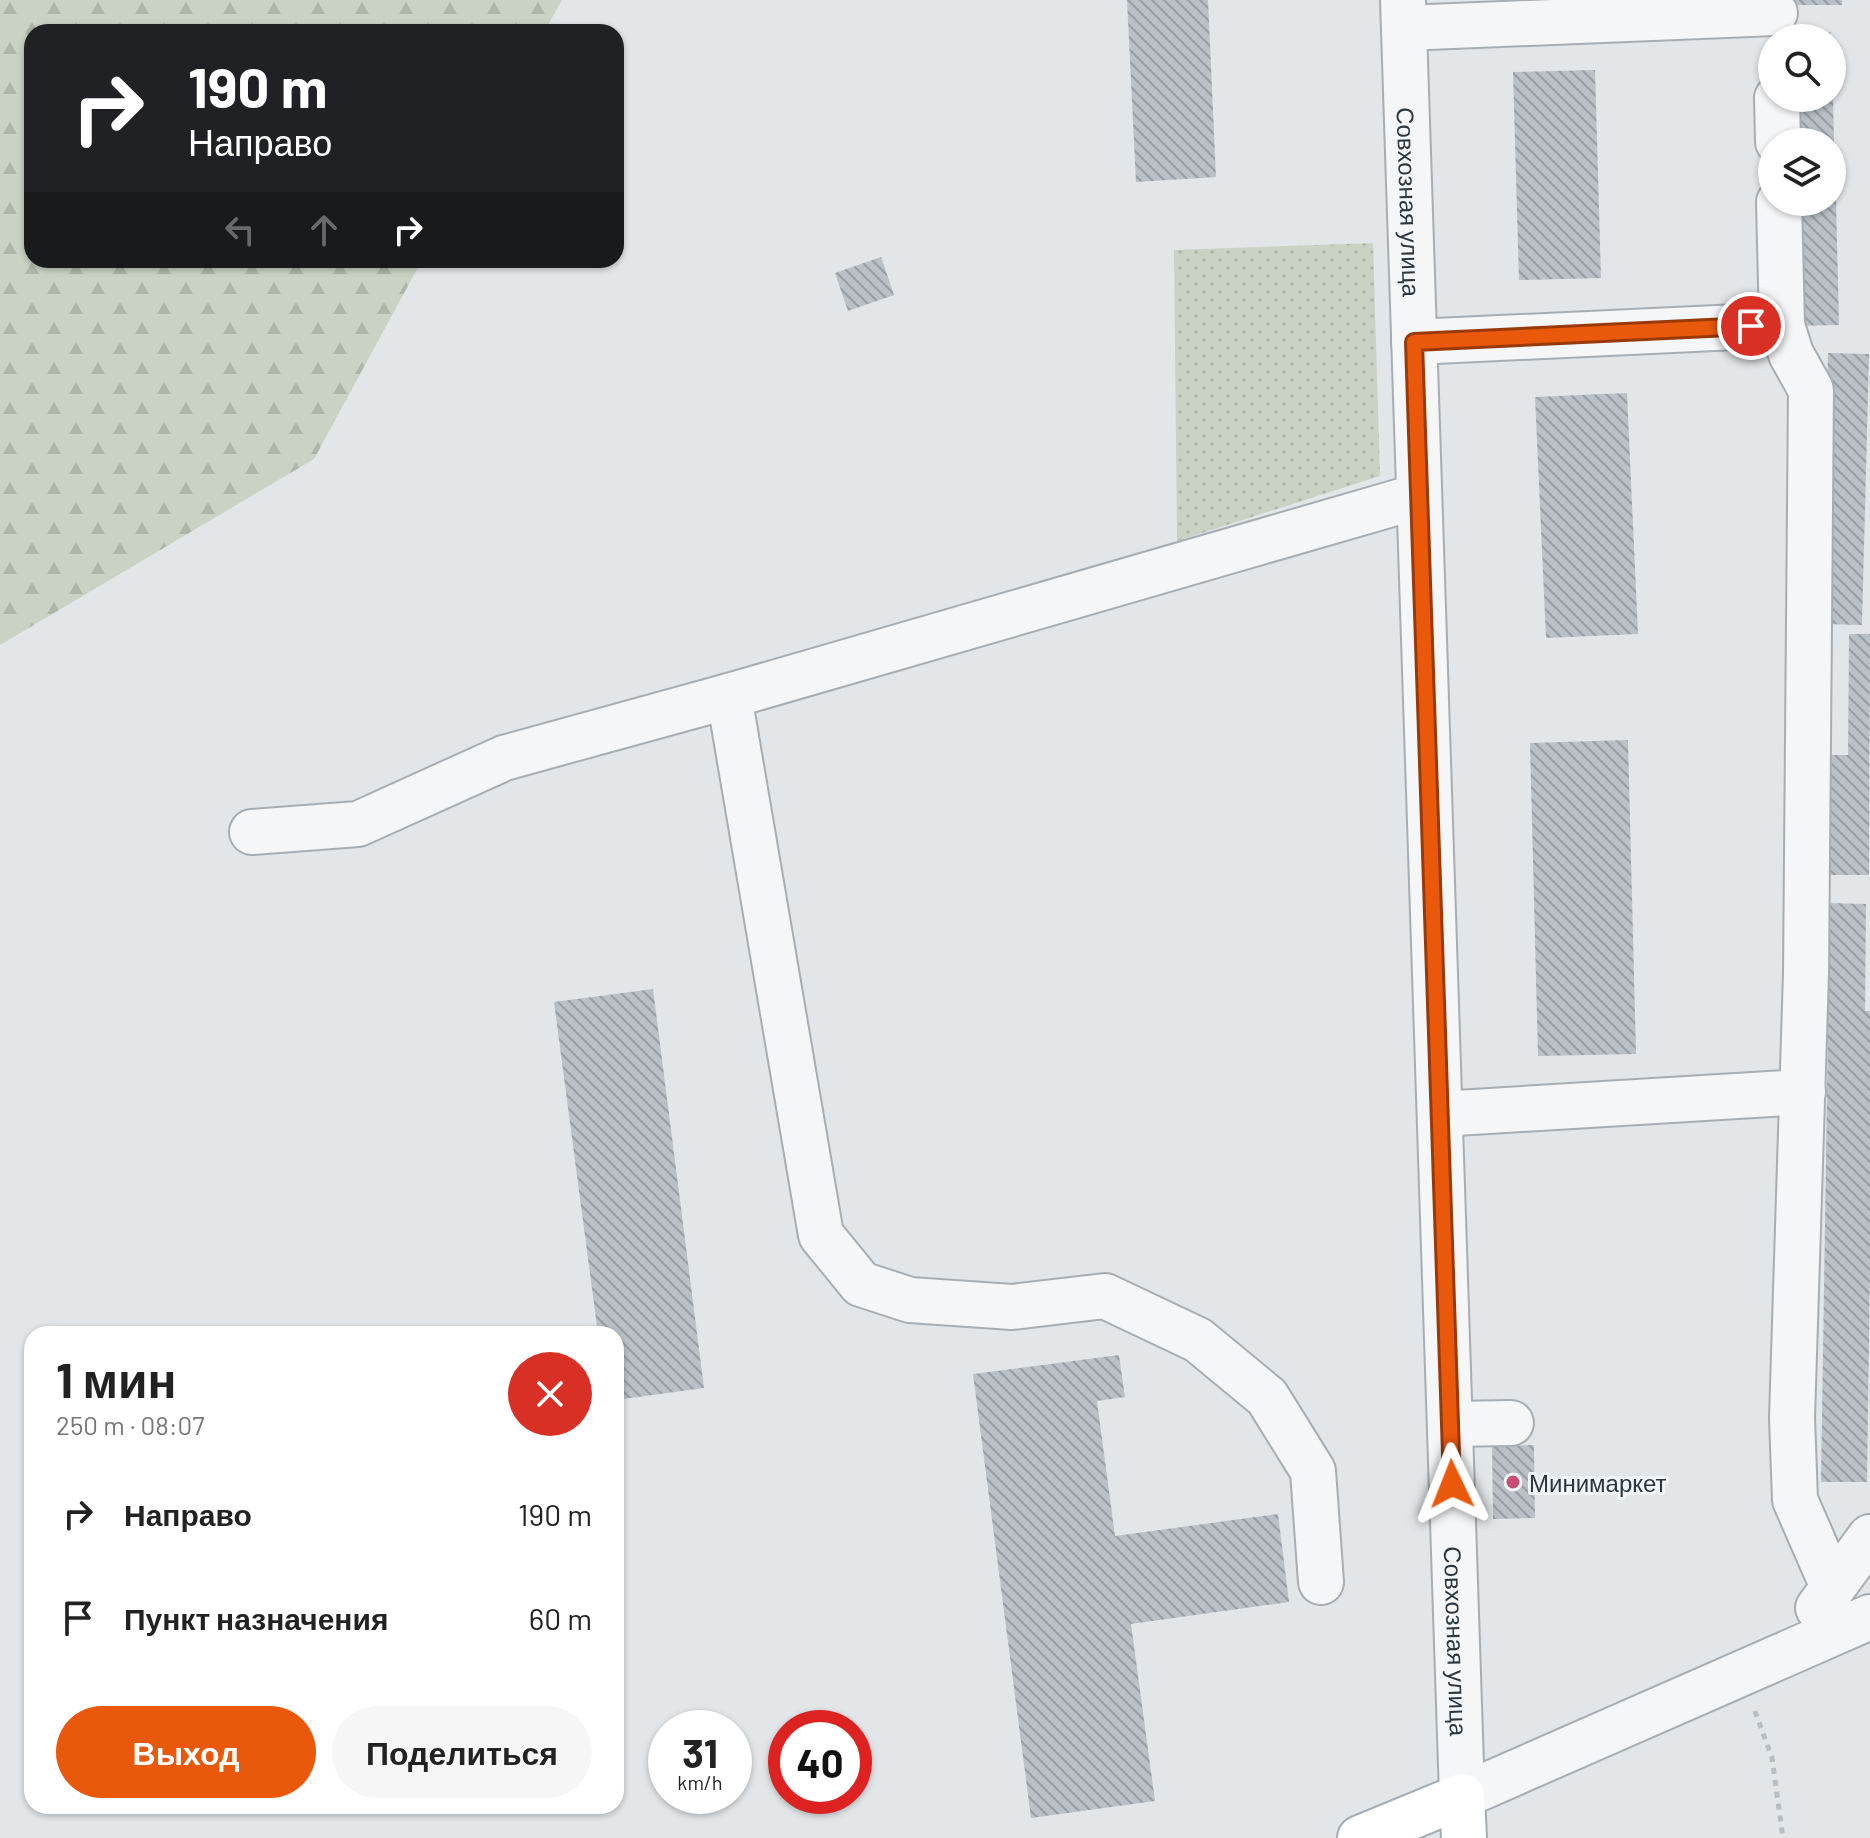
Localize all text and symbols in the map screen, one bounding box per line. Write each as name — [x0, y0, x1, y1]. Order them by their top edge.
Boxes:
map controls — [1758, 24, 1846, 216]
button: search — [1758, 24, 1846, 112]
text: 190 m — [188, 52, 327, 119]
icon: right — [56, 56, 160, 160]
street label: Совхозная улица — [1392, 107, 1427, 298]
text: Направо — [188, 120, 332, 163]
button: layers — [1758, 128, 1846, 216]
icon: left — [218, 208, 262, 252]
icon: ahead — [302, 208, 346, 252]
icon: right — [386, 208, 430, 252]
pin — [1717, 292, 1785, 360]
icon: arrive — [1729, 304, 1773, 348]
text: 1 мин — [56, 1350, 177, 1408]
button: close — [508, 1352, 592, 1436]
text: 250 m · 08:07 — [56, 1409, 205, 1440]
position arrow — [1410, 1442, 1494, 1526]
place label: Минимаркет — [1529, 1468, 1667, 1497]
marker: Минимаркет — [1504, 1473, 1522, 1491]
icon: right — [56, 1492, 100, 1536]
text: Направо — [124, 1496, 252, 1532]
text: 190 m — [518, 1496, 592, 1532]
street label: Совхозная улица — [1439, 1546, 1475, 1737]
icon: arrive — [56, 1596, 100, 1640]
text: Пункт назначения — [124, 1600, 388, 1636]
text: 60 m — [529, 1600, 592, 1636]
button: Выход — [56, 1706, 316, 1798]
button: Поделиться — [332, 1706, 592, 1798]
speed limit sign: 40 — [768, 1710, 872, 1814]
text: 31 — [682, 1728, 718, 1776]
text: km/h — [677, 1770, 723, 1794]

